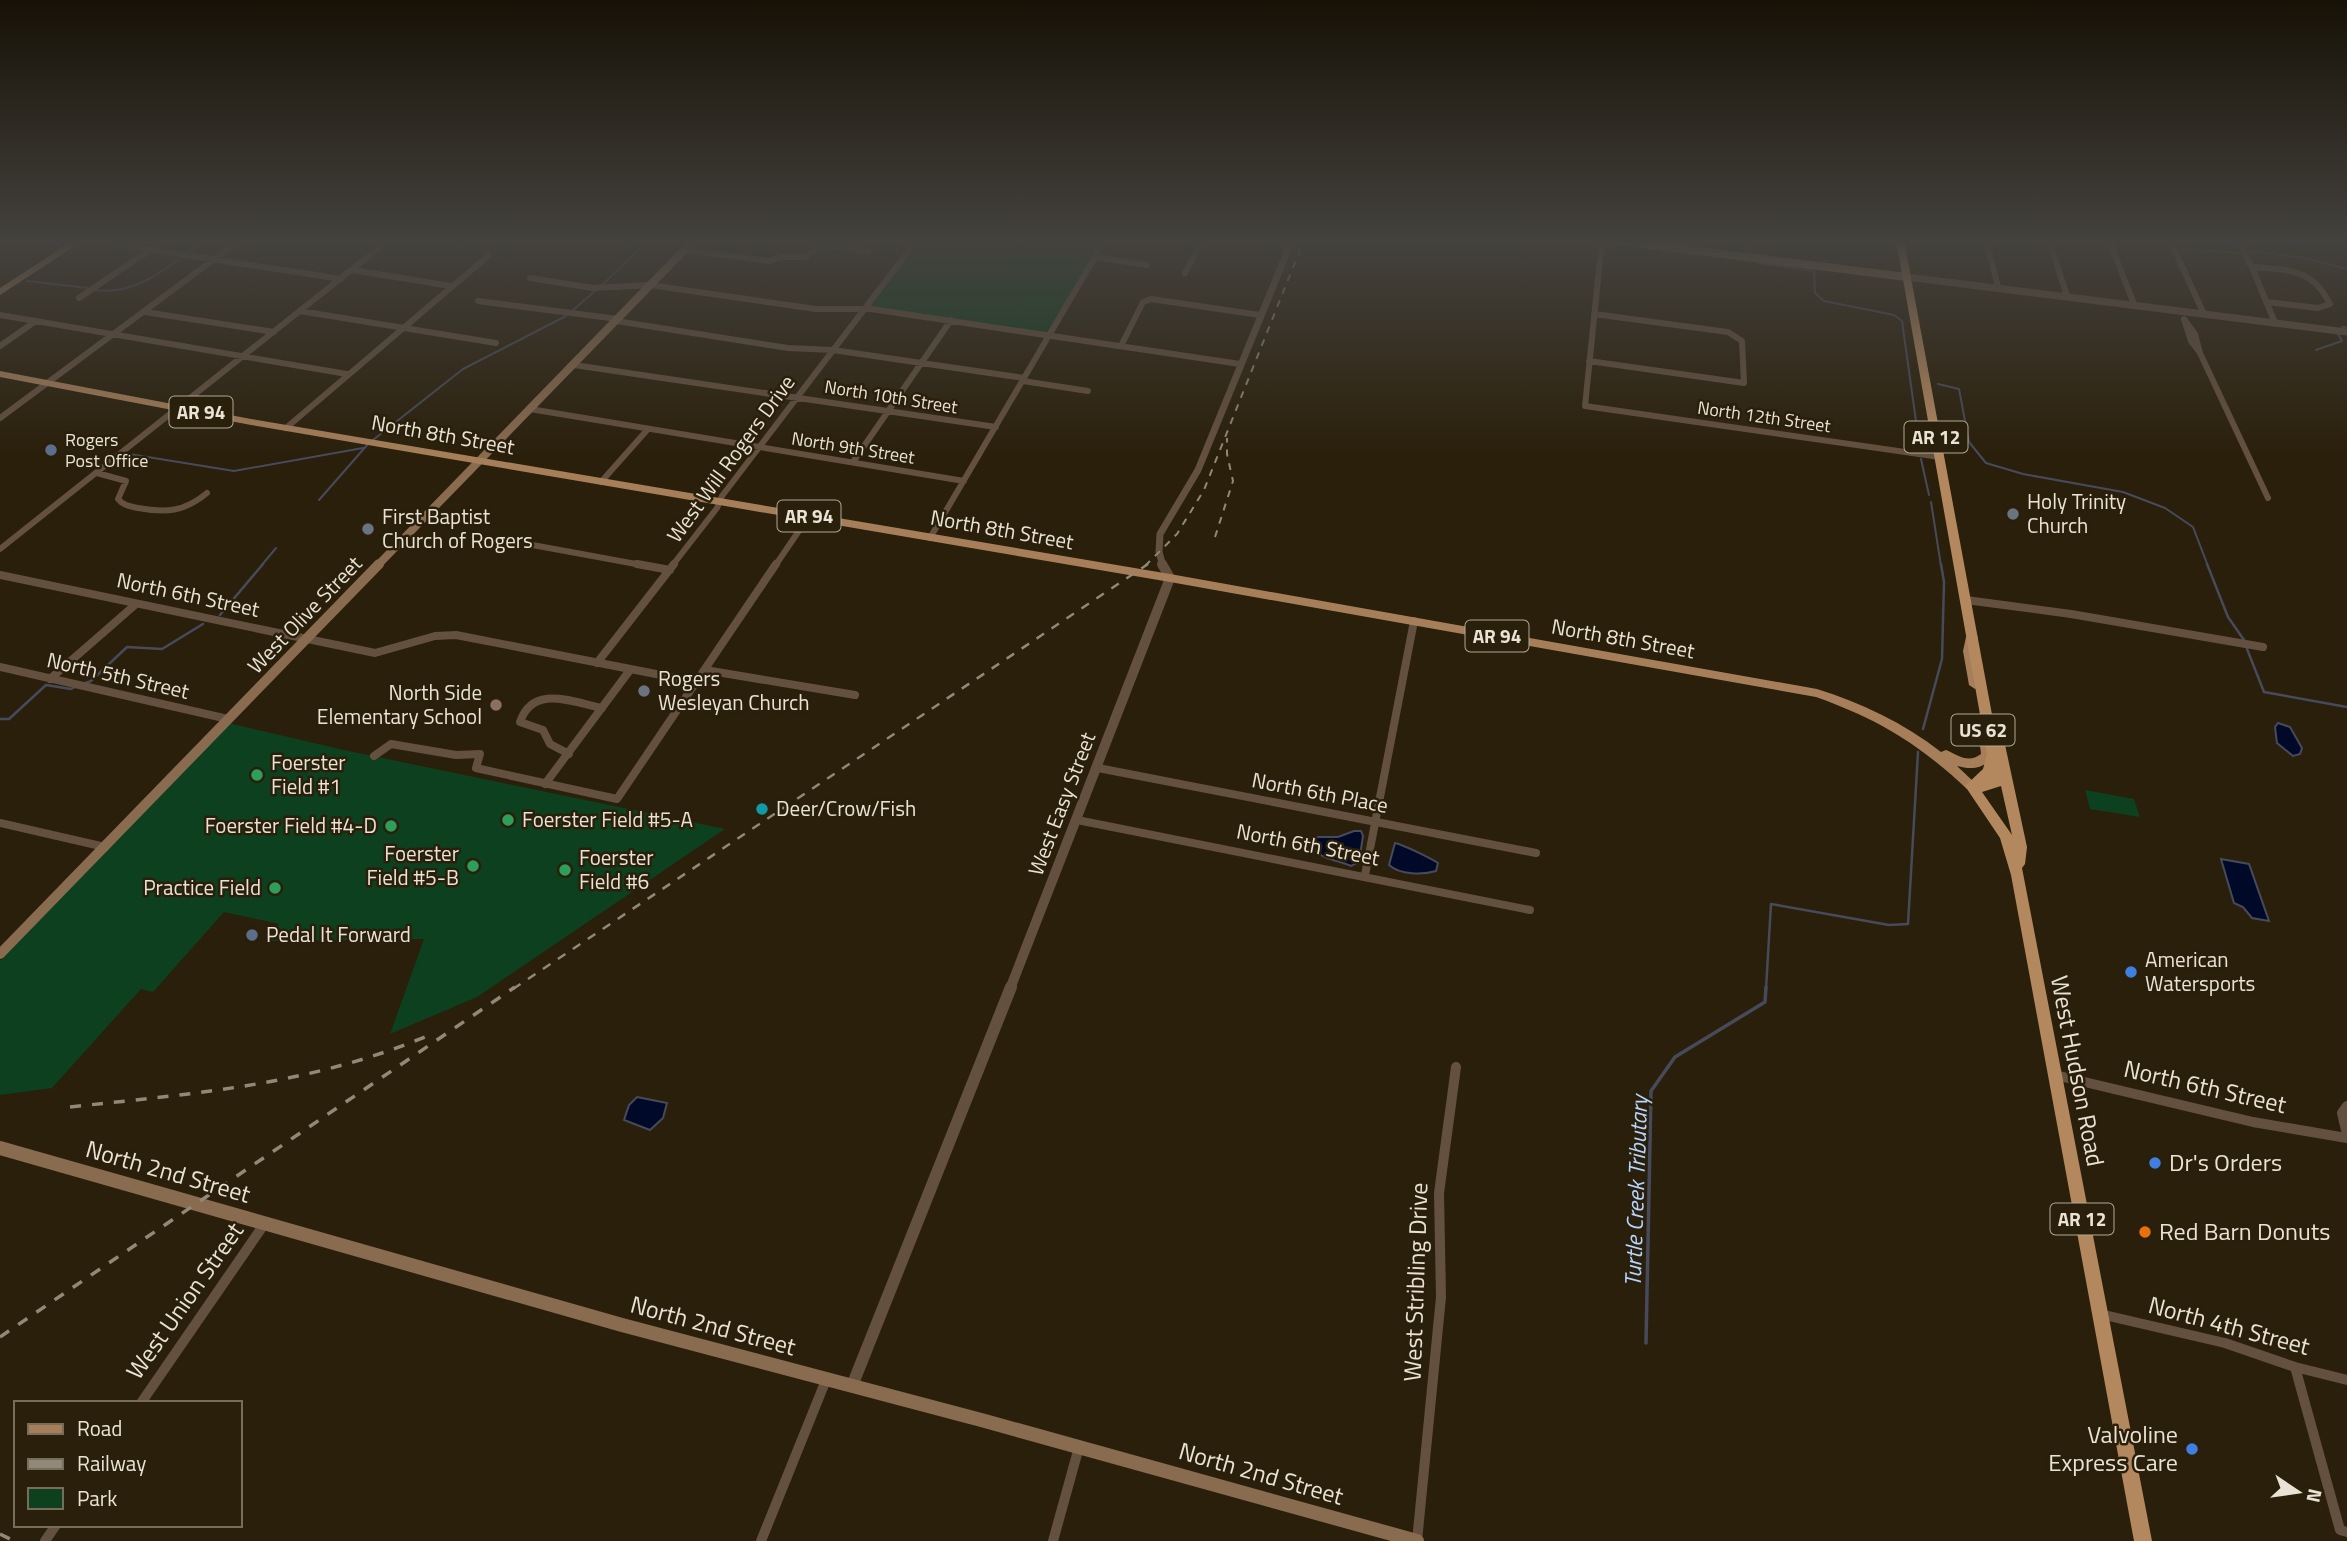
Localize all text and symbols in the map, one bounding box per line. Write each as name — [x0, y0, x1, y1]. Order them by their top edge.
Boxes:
street label: West Will Rogers Drive — [658, 368, 802, 549]
street label: North 10th Street — [823, 373, 960, 420]
street label: North 12th Street — [1696, 394, 1833, 439]
road number: AR 94 — [170, 396, 232, 428]
street label: North 8th Street — [369, 406, 518, 462]
road number: AR 12 — [1904, 422, 1968, 452]
street label: North 9th Street — [790, 424, 917, 471]
place label: Rogers Post Office — [65, 426, 148, 474]
marker: Rogers Post Office — [43, 442, 59, 458]
place label: Holy Trinity Church — [2027, 485, 2126, 541]
place label: First Baptist Church of Rogers — [382, 500, 533, 556]
road number: AR 94 — [778, 500, 840, 531]
street label: North 8th Street — [928, 501, 1077, 557]
marker: Holy Trinity Church — [2005, 506, 2021, 522]
marker: First Baptist Church of Rogers — [360, 521, 376, 537]
street label: West Olive Street — [240, 548, 369, 680]
street label: North 6th Street — [114, 563, 263, 625]
street label: North 8th Street — [1549, 610, 1698, 666]
road number: AR 94 — [1466, 621, 1528, 652]
street label: North 5th Street — [44, 643, 193, 707]
place label: Rogers Wesleyan Church — [658, 662, 810, 718]
place label: North Side Elementary School — [317, 676, 482, 732]
marker: Rogers Wesleyan Church — [636, 683, 652, 699]
marker: North Side Elementary School — [488, 697, 504, 713]
road number: US 62 — [1952, 715, 2014, 746]
street label: West Easy Street — [1019, 727, 1103, 880]
place label: Foerster Field #1 — [271, 746, 346, 802]
street label: North 6th Place — [1249, 763, 1391, 821]
marker: Foerster Field #1 — [249, 767, 265, 783]
place label: Deer/Crow/Fish — [776, 792, 916, 824]
marker: Deer/Crow/Fish — [754, 801, 770, 817]
place label: Foerster Field #5-A — [522, 803, 694, 835]
place label: Foerster Field #4-D — [205, 809, 377, 841]
marker: Foerster Field #5-A — [500, 812, 516, 828]
street label: North 6th Street — [1234, 814, 1383, 874]
marker: Foerster Field #4-D — [383, 818, 399, 834]
place label: Foerster Field #5-B — [367, 837, 459, 893]
place label: Foerster Field #6 — [579, 841, 654, 897]
marker: Foerster Field #5-B — [465, 858, 481, 874]
marker: Foerster Field #6 — [557, 862, 573, 878]
place label: Practice Field — [143, 871, 261, 903]
marker: Practice Field — [267, 880, 283, 896]
place label: Pedal It Forward — [266, 918, 411, 950]
marker: Pedal It Forward — [244, 927, 260, 943]
place label: American Watersports — [2145, 943, 2255, 999]
marker: American Watersports — [2123, 964, 2139, 980]
street label: West Hudson Road — [2042, 972, 2114, 1169]
street label: North 6th Street — [2121, 1050, 2290, 1122]
water label: Turtle Creek Tributary — [1615, 1092, 1656, 1287]
street label: North 2nd Street — [82, 1130, 255, 1212]
place label: Dr's Orders — [2169, 1144, 2282, 1180]
marker: Dr's Orders — [2147, 1155, 2163, 1171]
street label: West Stribling Drive — [1394, 1182, 1436, 1382]
road number: AR 12 — [2050, 1204, 2114, 1234]
place label: Red Barn Donuts — [2159, 1213, 2330, 1249]
street label: West Union Street — [117, 1214, 252, 1386]
marker: Red Barn Donuts — [2137, 1224, 2153, 1240]
street label: North 2nd Street — [627, 1286, 800, 1365]
street label: North 4th Street — [2145, 1286, 2314, 1364]
legend — [14, 1401, 242, 1527]
text: Road — [77, 1412, 122, 1444]
place label: Valvoline Express Care — [2048, 1416, 2178, 1480]
street label: North 2nd Street — [1175, 1432, 1348, 1514]
marker: Valvoline Express Care — [2184, 1441, 2200, 1457]
text: Railway — [77, 1447, 146, 1479]
north arrow — [2263, 1457, 2333, 1527]
text: Park — [77, 1482, 117, 1514]
text: N — [2299, 1486, 2331, 1506]

